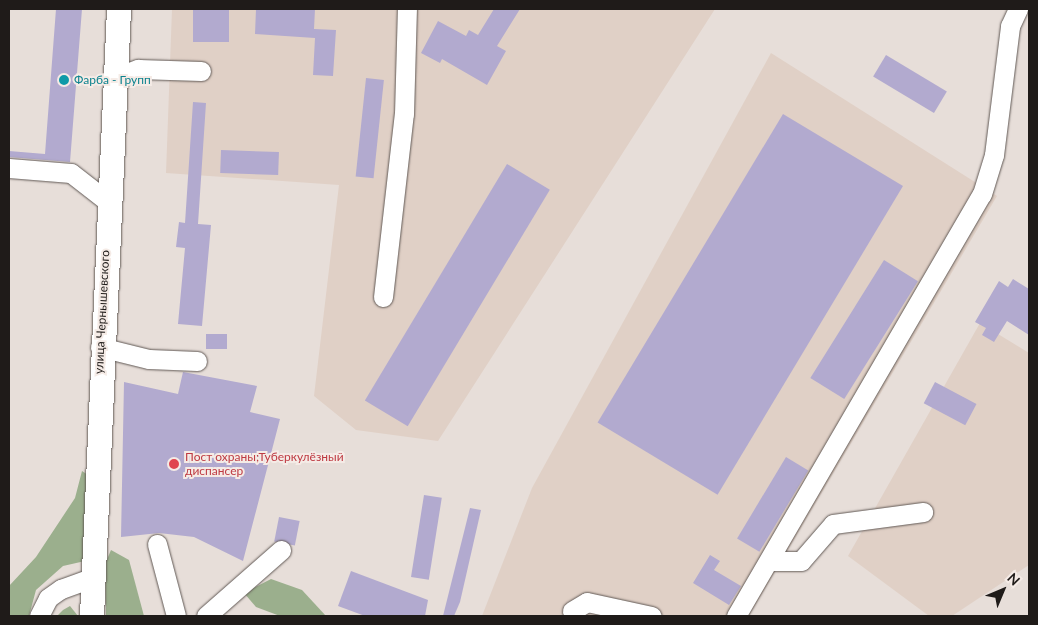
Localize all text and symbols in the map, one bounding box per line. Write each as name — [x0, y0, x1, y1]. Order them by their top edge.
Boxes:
place label: Фарба - Групп — [74, 73, 151, 87]
marker: Фарба - Групп — [58, 74, 70, 86]
street label: улица Чернышевского — [92, 250, 112, 374]
place label: Пост охраны;Туберкулёзный диспансер — [185, 450, 344, 478]
marker: Пост охраны;Туберкулёзный диспансер — [167, 457, 181, 471]
north arrow — [978, 565, 1028, 615]
text: N — [1004, 569, 1024, 589]

